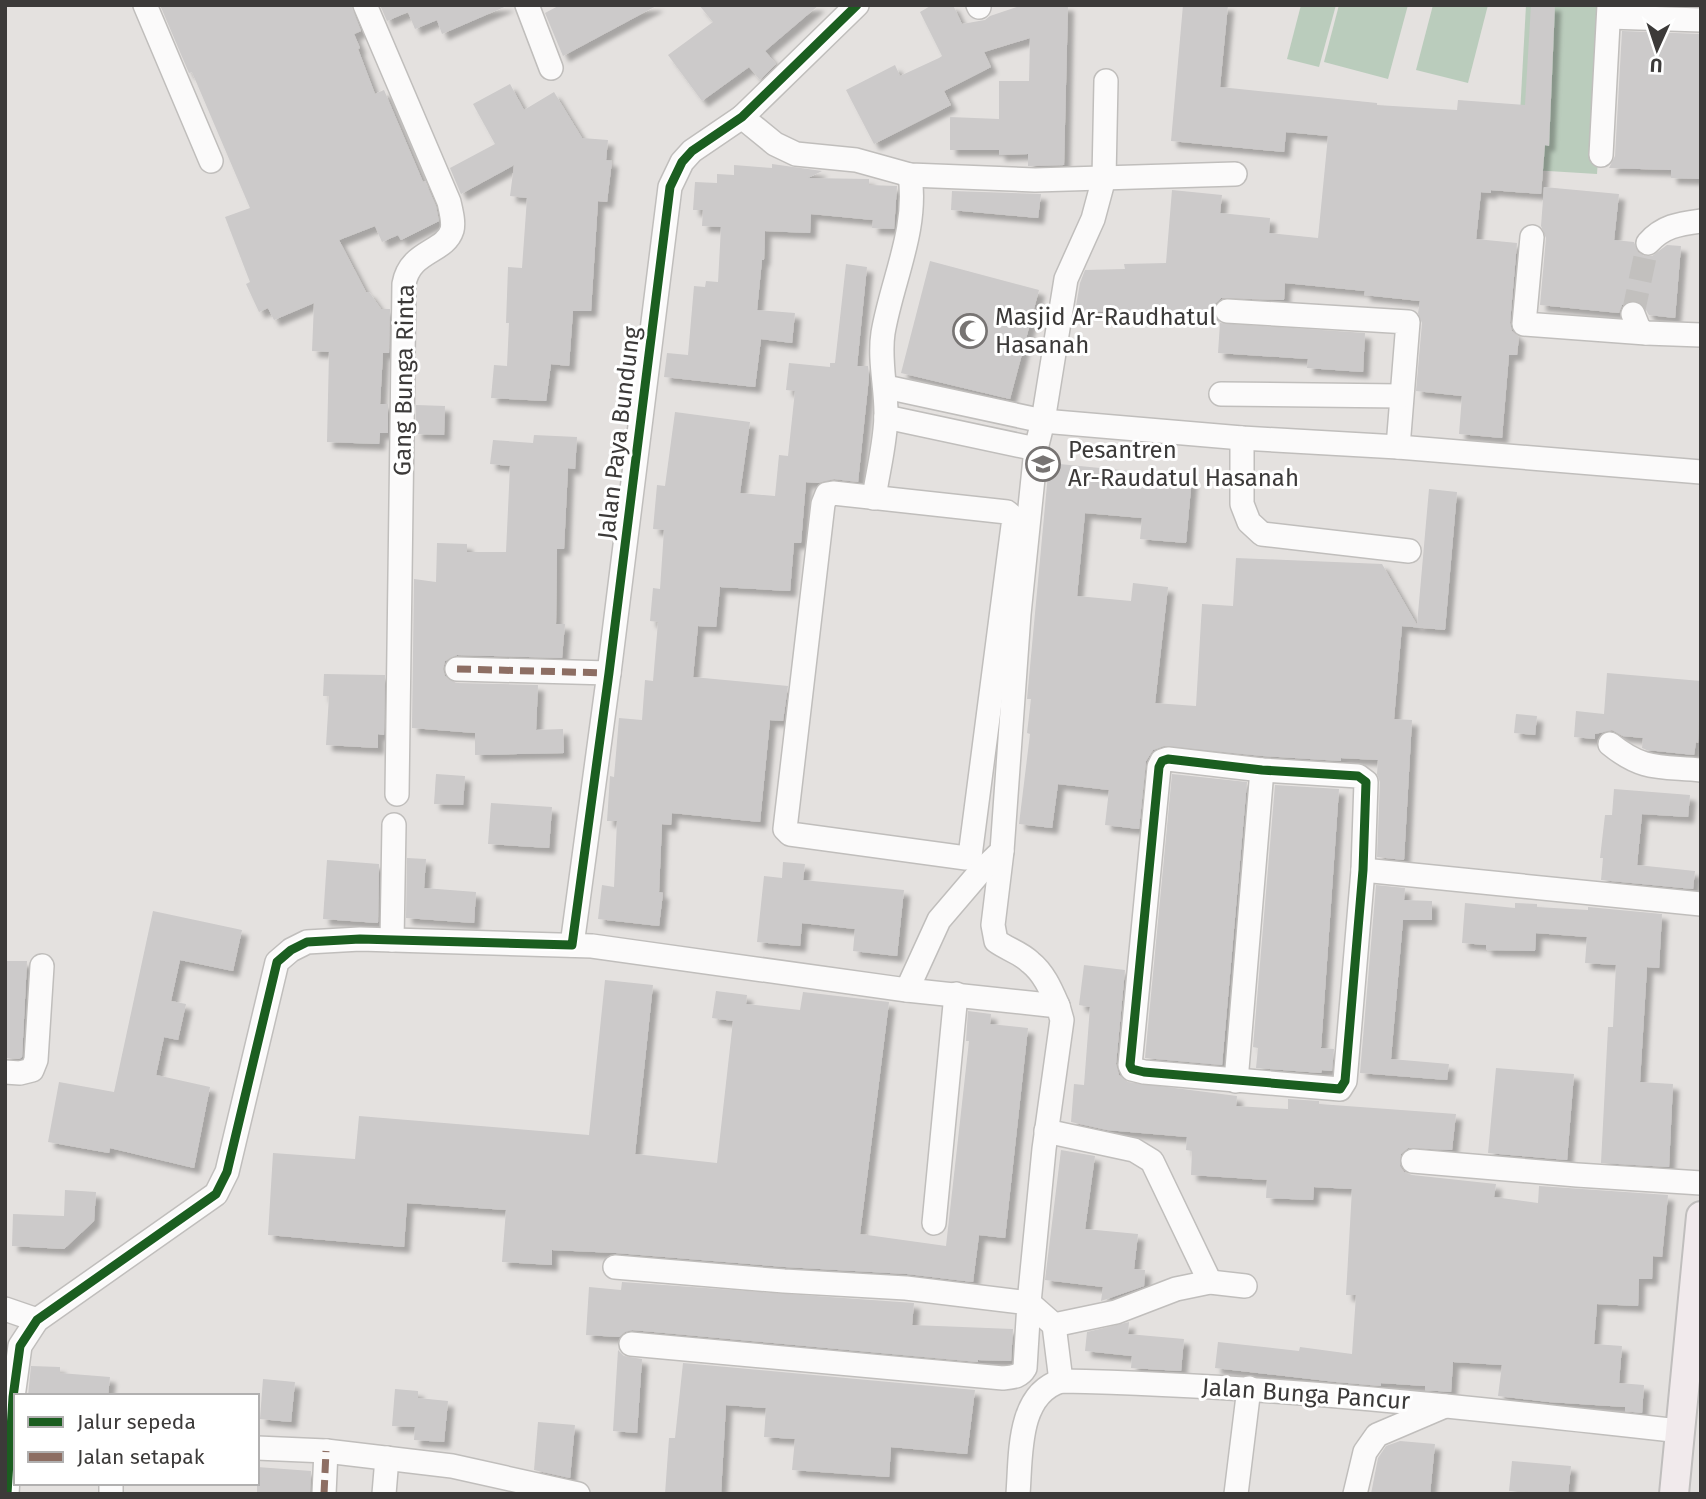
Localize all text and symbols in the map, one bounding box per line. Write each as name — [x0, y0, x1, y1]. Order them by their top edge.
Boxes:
north arrow — [1622, 14, 1692, 84]
text: U — [1649, 54, 1663, 77]
street label: Gang Bunga Rinta — [388, 284, 420, 476]
place label: Masjid Ar-Raudhatul Hasanah — [995, 303, 1216, 359]
mosque icon: Masjid Ar-Raudhatul Hasanah — [951, 312, 989, 350]
street label: Jalan Paya Bundung — [592, 324, 646, 541]
place label: Pesantren Ar-Raudatul Hasanah — [1068, 436, 1299, 492]
school or university icon: Pesantren Ar-Raudatul Hasanah — [1024, 445, 1062, 483]
street label: Jalan Bunga Pancur — [1201, 1373, 1412, 1415]
legend — [14, 1394, 259, 1485]
text: Jalur sepeda — [77, 1409, 196, 1435]
text: Jalan setapak — [77, 1444, 205, 1470]

